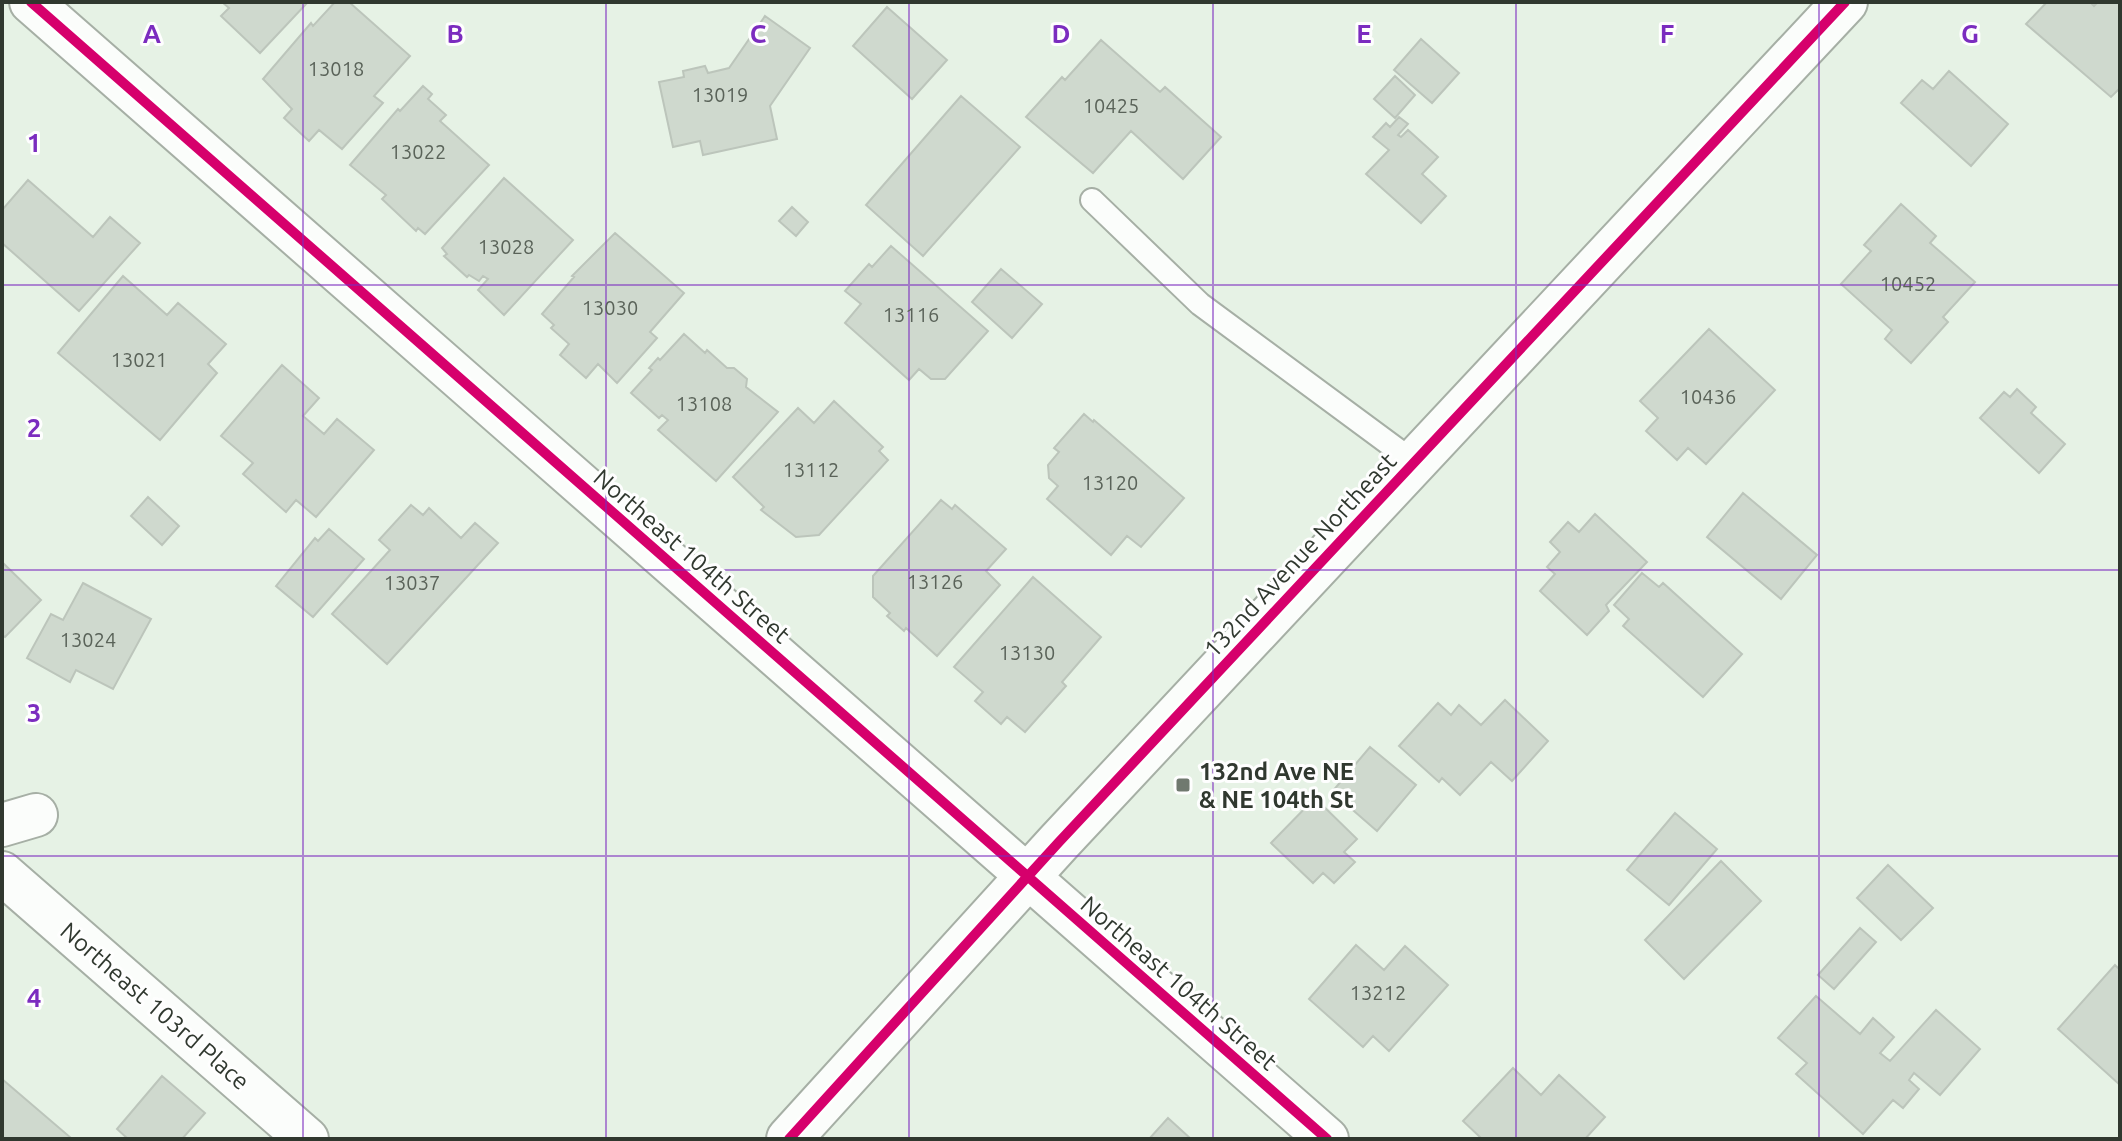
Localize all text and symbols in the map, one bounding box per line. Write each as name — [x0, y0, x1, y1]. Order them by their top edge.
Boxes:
text: A — [143, 19, 162, 48]
text: B — [446, 19, 464, 48]
text: C — [750, 19, 767, 48]
text: D — [1052, 19, 1070, 48]
text: E — [1356, 19, 1372, 48]
text: F — [1660, 19, 1674, 48]
text: G — [1961, 19, 1979, 48]
house number: 13018 — [308, 57, 364, 80]
house number: 13019 — [692, 83, 748, 106]
house number: 10425 — [1083, 94, 1139, 117]
text: 1 — [27, 128, 41, 157]
house number: 13022 — [390, 140, 446, 163]
house number: 13028 — [478, 235, 534, 258]
house number: 10452 — [1880, 272, 1936, 295]
house number: 13030 — [582, 296, 638, 319]
house number: 13116 — [883, 303, 939, 326]
house number: 13021 — [111, 348, 167, 371]
house number: 10436 — [1680, 385, 1736, 408]
house number: 13108 — [676, 392, 732, 415]
text: 2 — [27, 413, 41, 442]
street label: 132nd Avenue Northeast — [1198, 447, 1402, 663]
house number: 13112 — [783, 458, 839, 481]
street label: Northeast 104th Street — [589, 464, 796, 649]
house number: 13120 — [1082, 471, 1138, 494]
house number: 13126 — [907, 570, 963, 593]
house number: 13037 — [384, 571, 440, 594]
house number: 13024 — [60, 628, 116, 651]
house number: 13130 — [999, 641, 1055, 664]
text: 3 — [27, 698, 41, 727]
place label: 132nd Ave NE & NE 104th St — [1199, 758, 1354, 813]
marker: 132nd Ave NE & NE 104th St — [1174, 776, 1192, 794]
street label: Northeast 104th Street — [1076, 891, 1283, 1076]
street label: Northeast 103rd Place — [55, 917, 255, 1095]
house number: 13212 — [1350, 981, 1406, 1004]
text: 4 — [27, 983, 41, 1012]

